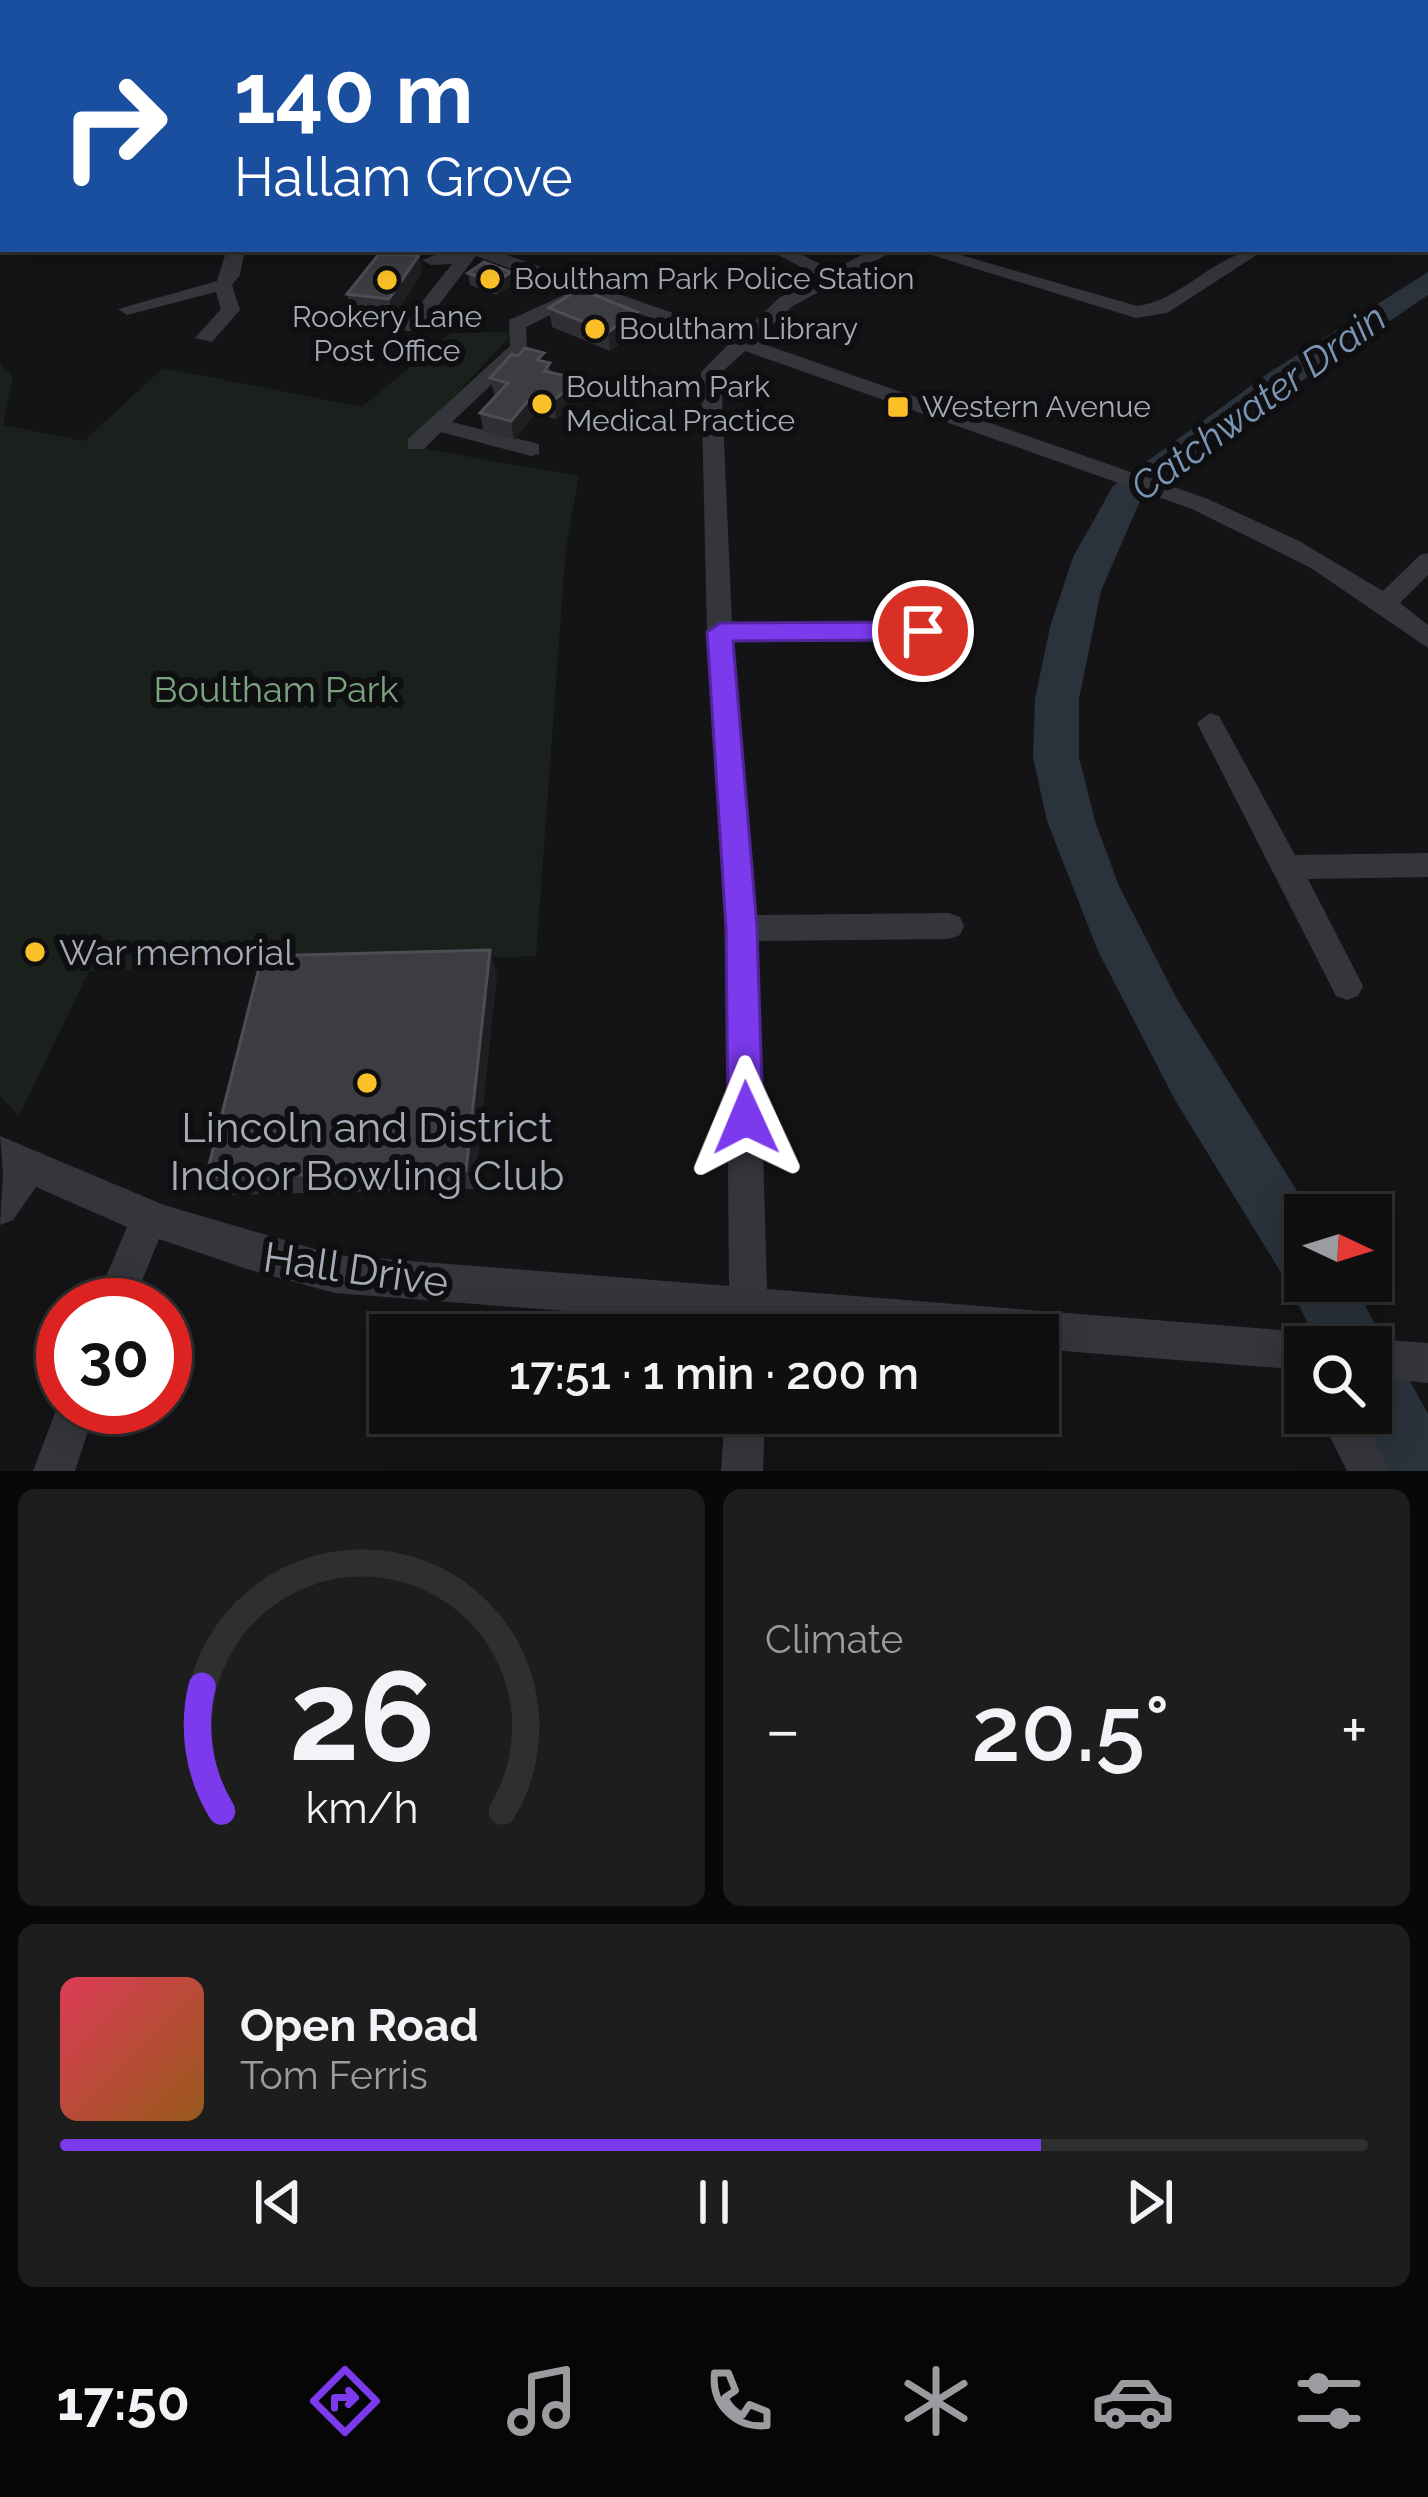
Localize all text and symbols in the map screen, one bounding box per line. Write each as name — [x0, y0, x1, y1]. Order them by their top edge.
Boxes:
text: 140 m — [234, 44, 473, 143]
icon: right — [36, 48, 192, 204]
text: Hallam Grove — [234, 145, 573, 209]
place label: Boultham Park Police Station — [514, 261, 915, 296]
marker: Boultham Park Police Station — [477, 266, 503, 292]
marker: Rookery Lane Post Office — [374, 267, 400, 293]
water label: Catchwater Drain — [1122, 294, 1394, 510]
place label: Rookery Lane Post Office — [292, 299, 482, 368]
place label: Boultham Library — [619, 311, 858, 346]
marker: Boultham Library — [582, 316, 608, 342]
place label: Boultham Park Medical Practice — [566, 369, 795, 438]
place label: Western Avenue — [922, 389, 1151, 424]
marker: Boultham Park Medical Practice — [529, 391, 555, 417]
marker: Western Avenue — [885, 394, 911, 420]
pin — [872, 580, 974, 682]
icon: arrive — [890, 598, 956, 664]
park label: Boultham Park — [153, 668, 399, 710]
place label: War memorial — [59, 931, 294, 973]
marker: War memorial — [22, 939, 48, 965]
position arrow — [683, 1055, 809, 1181]
marker: Lincoln and District Indoor Bowling Club — [354, 1070, 380, 1096]
place label: Lincoln and District Indoor Bowling Club — [170, 1103, 564, 1200]
north arrow — [1284, 1194, 1392, 1302]
map controls — [1284, 1194, 1392, 1434]
street label: Hall Drive — [260, 1232, 452, 1307]
speed limit sign: 30 — [36, 1278, 192, 1434]
button: search — [1284, 1326, 1392, 1434]
text: 17:51 · 1 min · 200 m — [509, 1347, 919, 1400]
text: Climate — [765, 1616, 903, 1662]
text: 26 — [288, 1643, 435, 1789]
text: 20.5° — [971, 1676, 1170, 1782]
text: − — [765, 1691, 801, 1768]
text: + — [1341, 1691, 1368, 1768]
text: km/h — [305, 1782, 418, 1832]
text: Open Road — [240, 1999, 479, 2052]
text: Tom Ferris — [240, 2052, 428, 2098]
icon: previous — [245, 2169, 311, 2235]
icon: pause — [681, 2169, 747, 2235]
icon: next — [1117, 2169, 1183, 2235]
icon: directions — [303, 2359, 387, 2443]
icon: music — [500, 2359, 584, 2443]
icon: phone — [697, 2359, 781, 2443]
icon: climate — [894, 2359, 978, 2443]
icon: car — [1091, 2359, 1175, 2443]
icon: filters — [1287, 2359, 1371, 2443]
text: 17:50 — [56, 2369, 190, 2433]

